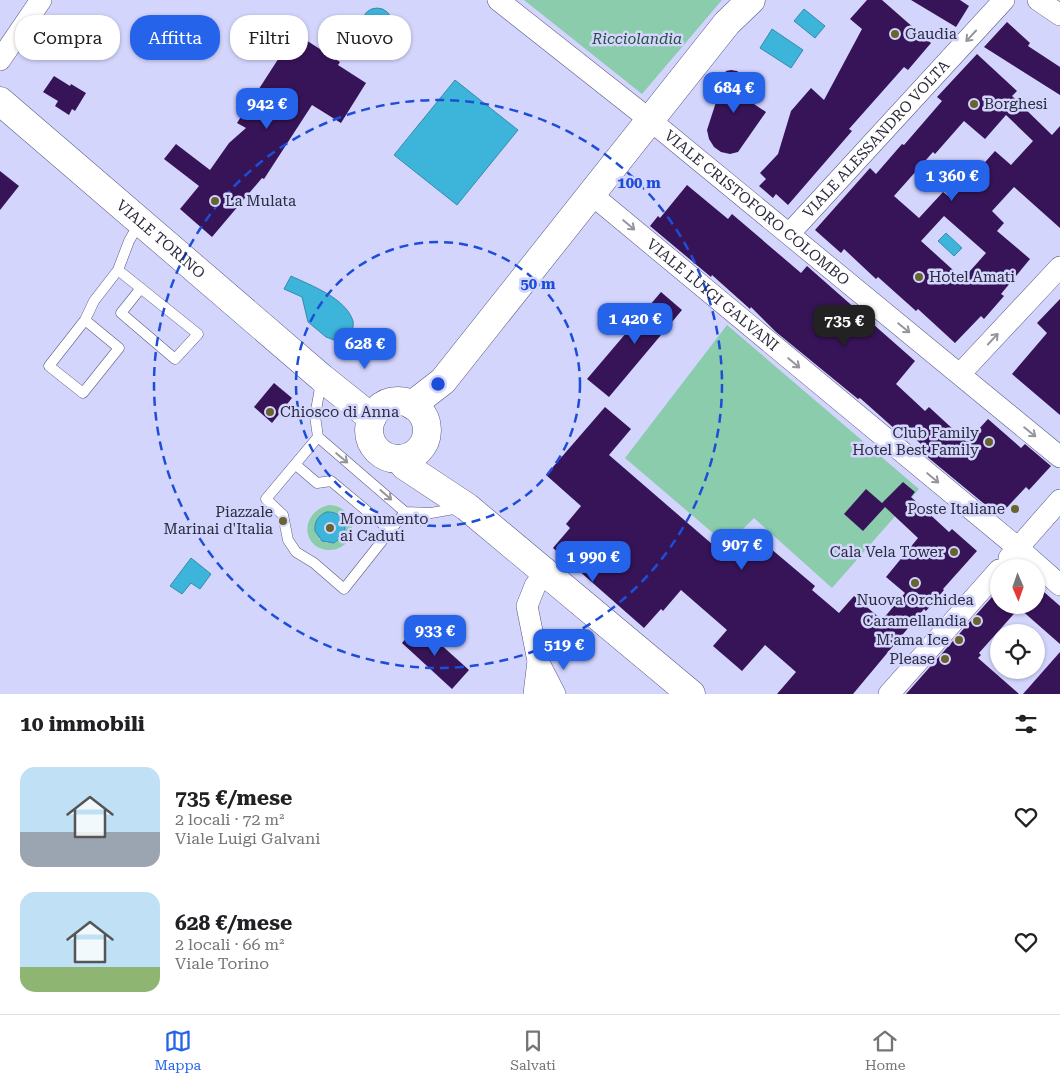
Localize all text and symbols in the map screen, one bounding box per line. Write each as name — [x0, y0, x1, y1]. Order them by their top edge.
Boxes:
chip: Compra — [15, 15, 120, 60]
chip: Affitta — [130, 15, 220, 60]
chip: Filtri — [230, 15, 308, 60]
chip: Nuovo — [318, 15, 411, 60]
place label: Gaudia — [905, 25, 957, 43]
marker: Gaudia — [889, 28, 901, 40]
one-way arrow — [965, 29, 977, 42]
park label: Ricciolandia — [591, 30, 682, 48]
street label: VIALE ALESSANDRO VOLTA — [799, 56, 954, 222]
pin: 684 € — [699, 72, 769, 114]
text: 684 € — [714, 78, 754, 97]
pin: 942 € — [232, 88, 302, 130]
text: 942 € — [247, 94, 287, 113]
place label: Borghesi — [984, 95, 1048, 113]
marker: Borghesi — [968, 98, 980, 110]
street label: VIALE CRISTOFORO COLOMBO — [661, 127, 853, 289]
pin: 1 360 € — [906, 160, 998, 202]
text: 1 360 € — [926, 166, 978, 185]
text: 100 m — [617, 174, 661, 192]
place label: La Mulata — [225, 192, 296, 210]
marker: La Mulata — [209, 195, 221, 207]
street label: VIALE TORINO — [113, 196, 209, 282]
one-way arrow — [622, 220, 635, 231]
street label: VIALE LUIGI GALVANI — [643, 235, 782, 355]
place label: Hotel Amati — [929, 268, 1015, 286]
marker: Hotel Amati — [913, 271, 925, 283]
text: 50 m — [520, 275, 556, 293]
pin: 1 420 € — [589, 302, 681, 345]
pin: 735 € — [809, 304, 879, 347]
text: 1 420 € — [609, 309, 661, 328]
text: 735 € — [824, 311, 864, 330]
one-way arrow — [897, 323, 910, 334]
pin: 628 € — [330, 328, 400, 370]
one-way arrow — [987, 332, 999, 345]
text: 628 € — [345, 334, 385, 353]
one-way arrow — [788, 357, 801, 368]
centre of rings — [429, 375, 447, 393]
place label: Chiosco di Anna — [280, 403, 399, 421]
marker: Chiosco di Anna — [264, 406, 276, 418]
place label: Club Family Hotel Best Family — [852, 424, 979, 459]
one-way arrow — [1023, 426, 1036, 437]
marker: Club Family Hotel Best Family — [983, 436, 995, 448]
one-way arrow — [336, 452, 349, 463]
one-way arrow — [926, 472, 939, 483]
one-way arrow — [379, 489, 392, 500]
place label: Poste Italiane — [907, 500, 1005, 518]
place label: Piazzale Marinai d'Italia — [164, 503, 273, 538]
marker: Poste Italiane — [1009, 503, 1021, 515]
place label: Monumento ai Caduti — [340, 510, 429, 545]
marker: Piazzale Marinai d'Italia — [277, 515, 289, 527]
marker: Monumento ai Caduti — [324, 522, 336, 534]
pin: 907 € — [707, 528, 777, 571]
text: 907 € — [722, 535, 762, 554]
pin: 1 990 € — [547, 540, 639, 583]
place label: Cala Vela Tower — [830, 543, 944, 561]
marker: Cala Vela Tower — [948, 546, 960, 558]
text: 1 990 € — [567, 547, 619, 566]
north arrow — [990, 559, 1045, 614]
map controls — [990, 559, 1045, 679]
marker: Nuova Orchidea — [909, 577, 921, 589]
place label: Nuova Orchidea — [856, 591, 974, 609]
place label: Caramellandia — [863, 612, 967, 630]
pin: 933 € — [400, 614, 470, 657]
marker: Caramellandia — [971, 615, 983, 627]
text: 933 € — [415, 621, 455, 640]
button: locate — [990, 624, 1045, 679]
pin: 519 € — [529, 628, 599, 671]
place label: M'ama Ice — [876, 631, 949, 649]
marker: M'ama Ice — [953, 634, 965, 646]
text: 519 € — [544, 635, 584, 654]
place label: Please — [889, 650, 935, 668]
marker: Please — [939, 653, 951, 665]
icon: filters — [1012, 710, 1040, 738]
text: 10 immobili — [20, 712, 145, 736]
text: 735 €/mese — [175, 786, 292, 810]
icon: home — [60, 787, 120, 847]
icon: heart — [1012, 803, 1040, 831]
text: 2 locali · 72 m² — [175, 810, 284, 829]
text: Viale Luigi Galvani — [175, 829, 320, 848]
text: 628 €/mese — [175, 911, 292, 935]
icon: home — [60, 912, 120, 972]
icon: heart — [1012, 928, 1040, 956]
text: 2 locali · 66 m² — [175, 935, 284, 954]
text: Viale Torino — [175, 954, 269, 973]
tab: Mappa — [155, 1027, 201, 1073]
tab: Salvati — [510, 1027, 556, 1073]
tab: Home — [865, 1027, 905, 1073]

